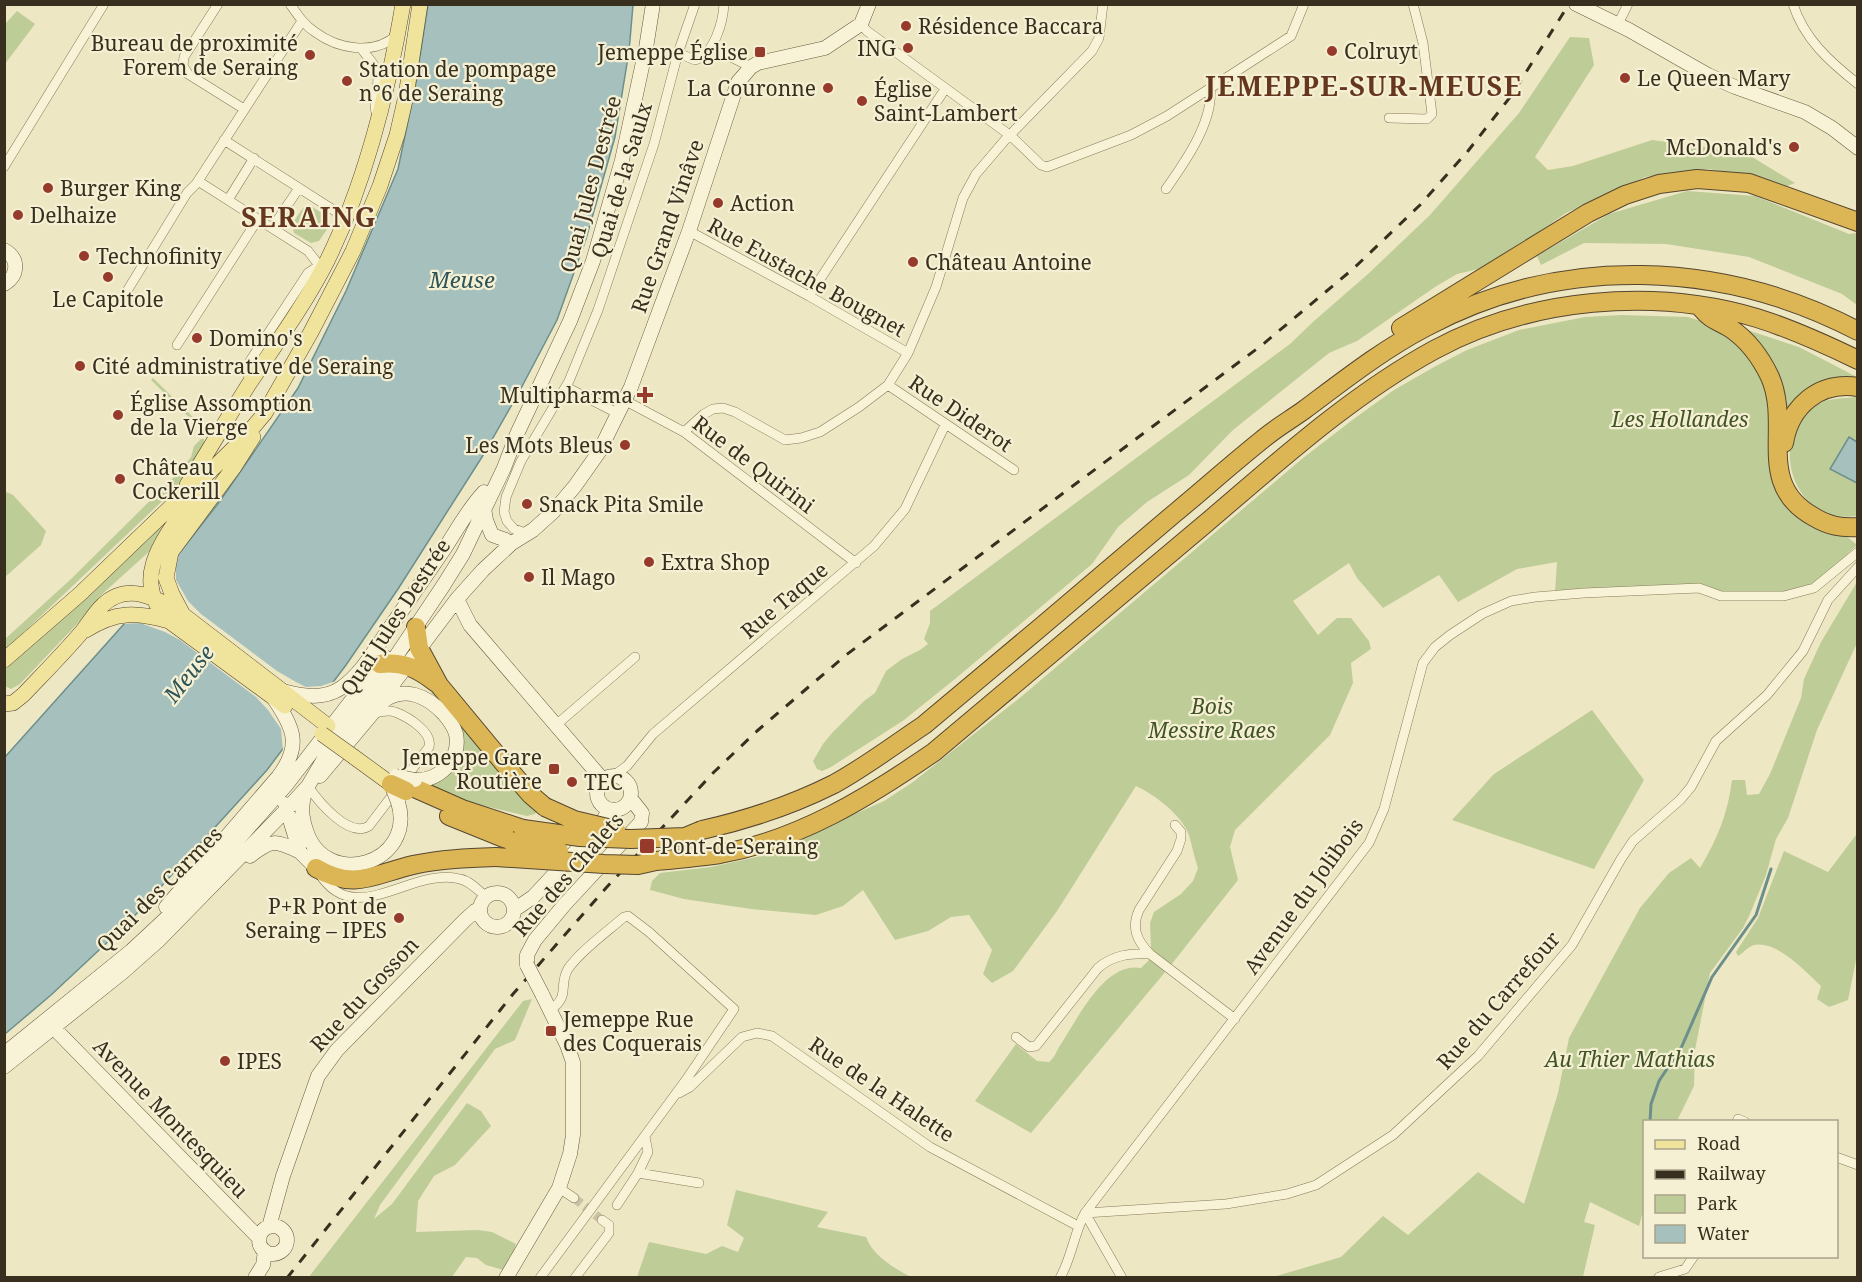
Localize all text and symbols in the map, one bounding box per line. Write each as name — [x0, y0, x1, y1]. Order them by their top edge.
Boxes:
place label: Résidence Baccara — [918, 12, 1103, 40]
marker: Résidence Baccara — [899, 19, 913, 33]
place label: Bureau de proximité Forem de Seraing — [91, 29, 299, 81]
place label: ING — [857, 34, 896, 62]
place label: Colruyt — [1344, 37, 1418, 65]
place label: Jemeppe Église — [596, 38, 748, 66]
marker: ING — [901, 41, 915, 55]
marker: Colruyt — [1325, 44, 1339, 58]
marker: Jemeppe Église — [753, 45, 767, 59]
marker: Bureau de proximité Forem de Seraing — [303, 48, 317, 62]
place label: Station de pompage n°6 de Seraing — [359, 55, 557, 107]
place label: Le Queen Mary — [1637, 64, 1791, 92]
district label: JEMEPPE-SUR-MEUSE — [1204, 67, 1523, 104]
marker: Le Queen Mary — [1618, 71, 1632, 85]
marker: Station de pompage n°6 de Seraing — [340, 74, 354, 88]
place label: La Couronne — [687, 74, 816, 102]
place label: Église Saint-Lambert — [874, 75, 1018, 127]
marker: La Couronne — [821, 81, 835, 95]
street label: Quai Jules Destrée — [553, 92, 627, 276]
marker: Église Saint-Lambert — [855, 94, 869, 108]
street label: Quai de la Saulx — [584, 98, 658, 261]
place label: McDonald's — [1666, 133, 1782, 161]
street label: Rue Grand Vinâve — [624, 136, 710, 316]
marker: McDonald's — [1787, 140, 1801, 154]
place label: Burger King — [60, 174, 182, 202]
marker: Burger King — [41, 181, 55, 195]
place label: Action — [730, 189, 795, 217]
marker: Action — [711, 196, 725, 210]
district label: SERAING — [241, 198, 377, 235]
place label: Delhaize — [30, 201, 117, 229]
marker: Delhaize — [11, 208, 25, 222]
street label: Rue Eustache Bougnet — [703, 211, 911, 343]
place label: Technofinity — [96, 242, 222, 270]
place label: Château Antoine — [925, 248, 1092, 276]
marker: Technofinity — [77, 249, 91, 263]
marker: Château Antoine — [906, 255, 920, 269]
water label: Meuse — [428, 264, 495, 294]
marker: Le Capitole — [101, 270, 115, 284]
place label: Le Capitole — [52, 285, 164, 313]
place label: Domino's — [209, 324, 303, 352]
marker: Domino's — [190, 331, 204, 345]
place label: Cité administrative de Seraing — [92, 352, 394, 380]
marker: Cité administrative de Seraing — [73, 359, 87, 373]
street label: Rue Diderot — [904, 368, 1018, 458]
place label: Multipharma — [500, 381, 633, 409]
marker: Multipharma — [638, 388, 652, 402]
place label: Église Assomption de la Vierge — [130, 389, 312, 441]
park label: Les Hollandes — [1610, 405, 1749, 433]
marker: Église Assomption de la Vierge — [111, 408, 125, 422]
street label: Rue de Quirini — [687, 409, 821, 519]
place label: Les Mots Bleus — [465, 431, 613, 459]
marker: Les Mots Bleus — [618, 438, 632, 452]
place label: Château Cockerill — [132, 453, 221, 505]
marker: Château Cockerill — [113, 472, 127, 486]
place label: Snack Pita Smile — [539, 490, 704, 518]
marker: Snack Pita Smile — [520, 497, 534, 511]
street label: Quai Jules Destrée — [334, 533, 456, 701]
place label: Extra Shop — [661, 548, 770, 576]
marker: Extra Shop — [642, 555, 656, 569]
street label: Rue Taque — [735, 555, 833, 645]
place label: Il Mago — [541, 563, 616, 591]
marker: Il Mago — [522, 570, 536, 584]
water label: Meuse — [155, 638, 220, 709]
park label: Bois Messire Raes — [1147, 692, 1276, 744]
place label: Jemeppe Gare Routière — [401, 743, 542, 795]
marker: Jemeppe Gare Routière — [547, 762, 561, 776]
place label: TEC — [584, 768, 623, 796]
marker: TEC — [565, 775, 579, 789]
street label: Rue des Chalets — [506, 806, 630, 942]
street label: Avenue du Jolibois — [1237, 812, 1369, 980]
street label: Quai des Carmes — [90, 820, 228, 958]
place label: Pont-de-Seraing — [660, 832, 819, 860]
marker: Pont-de-Seraing — [638, 837, 656, 855]
place label: P+R Pont de Seraing – IPES — [245, 892, 387, 944]
marker: P+R Pont de Seraing – IPES — [392, 911, 406, 925]
street label: Rue du Carrefour — [1430, 925, 1566, 1075]
street label: Rue du Gosson — [304, 931, 424, 1057]
place label: Jemeppe Rue des Coquerais — [562, 1005, 702, 1057]
marker: Jemeppe Rue des Coquerais — [544, 1024, 558, 1038]
street label: Rue de la Halette — [804, 1030, 960, 1148]
street label: Avenue Montesquieu — [87, 1032, 255, 1204]
park label: Au Thier Mathias — [1543, 1045, 1715, 1073]
place label: IPES — [237, 1047, 282, 1075]
marker: IPES — [218, 1054, 232, 1068]
legend — [1643, 1120, 1838, 1258]
text: Road — [1697, 1131, 1740, 1155]
text: Railway — [1697, 1161, 1767, 1185]
text: Park — [1697, 1191, 1737, 1215]
text: Water — [1697, 1221, 1750, 1245]

